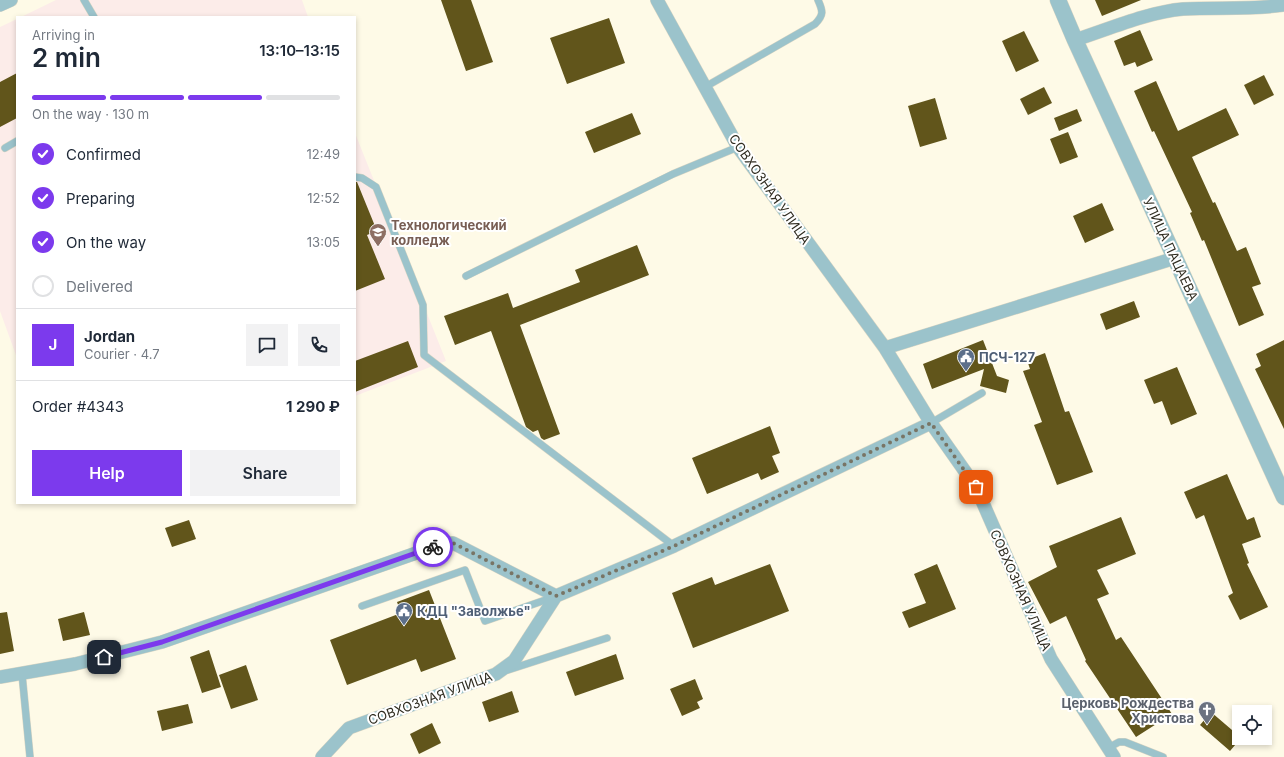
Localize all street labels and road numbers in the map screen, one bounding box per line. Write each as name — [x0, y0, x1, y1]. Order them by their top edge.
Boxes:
street label: СОВХОЗНАЯ УЛИЦА — [726, 131, 814, 247]
street label: УЛИЦА ПАЦАЕВА — [1140, 195, 1202, 303]
street label: СОВХОЗНАЯ УЛИЦА — [987, 527, 1055, 653]
street label: СОВХОЗНАЯ УЛИЦА — [366, 668, 494, 728]

